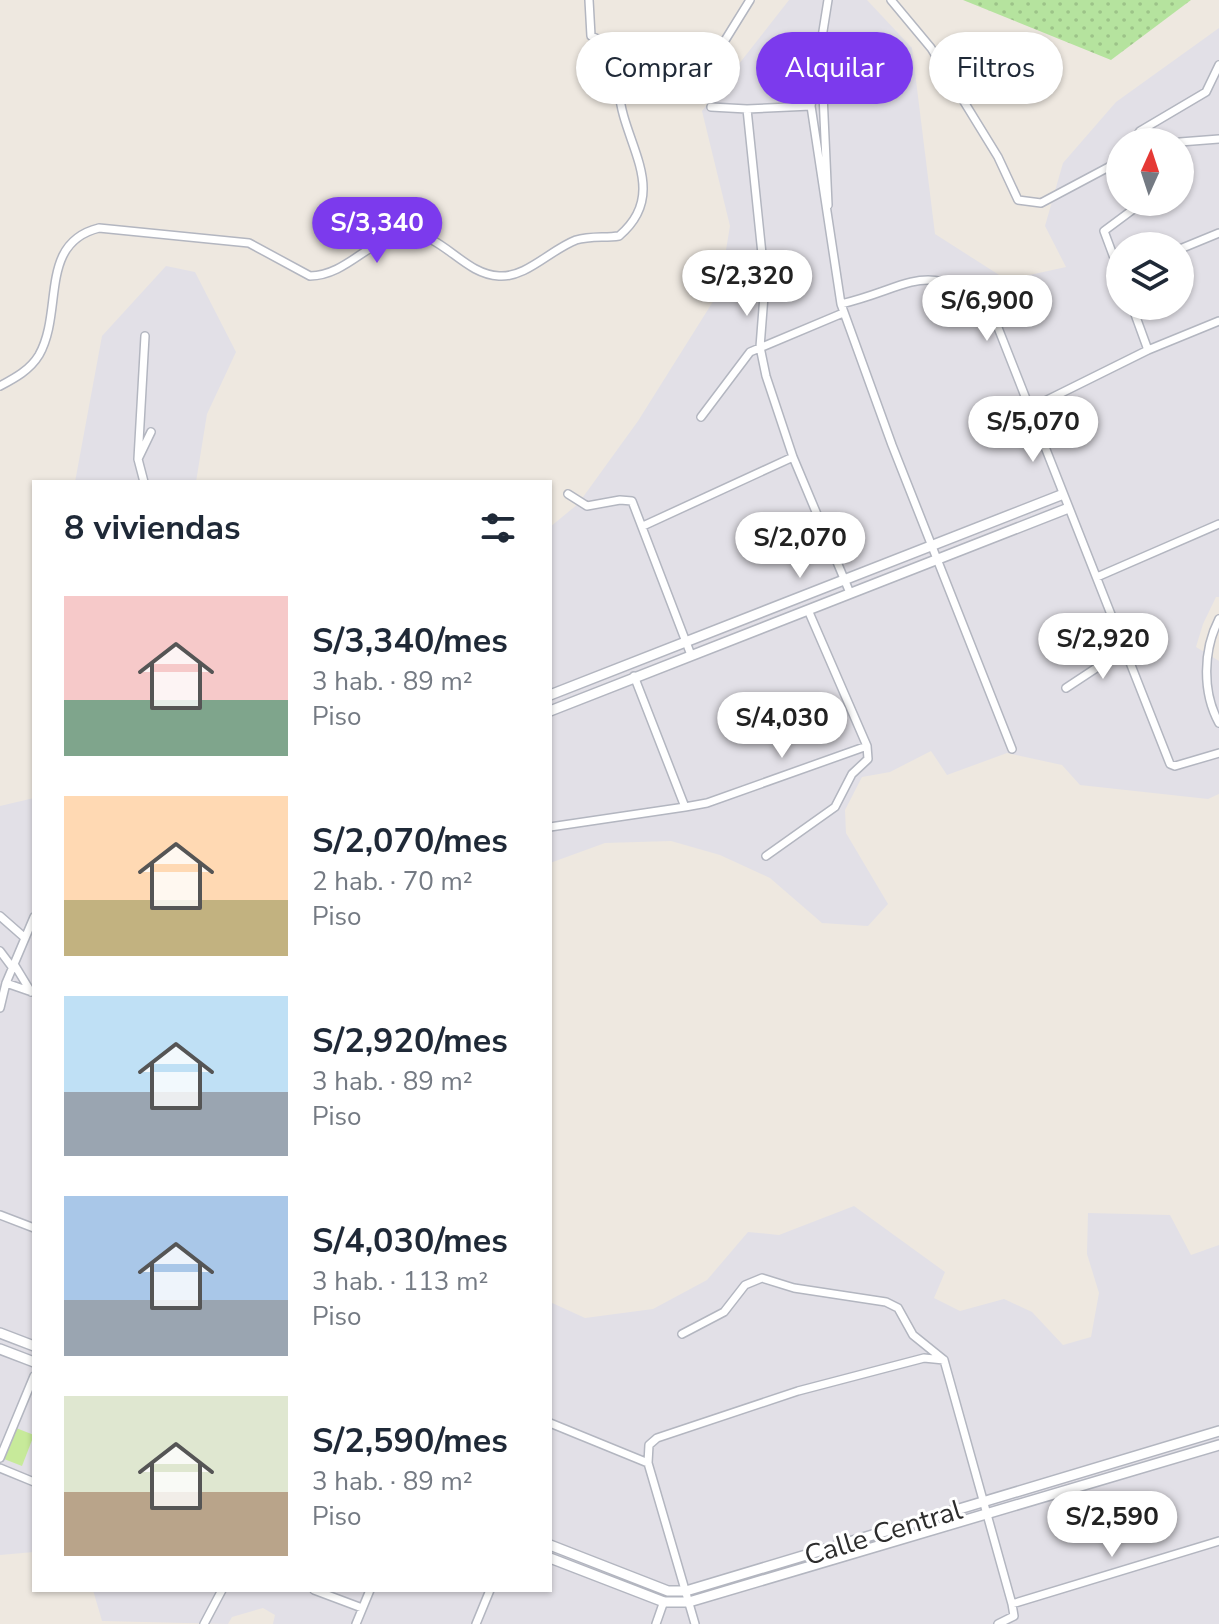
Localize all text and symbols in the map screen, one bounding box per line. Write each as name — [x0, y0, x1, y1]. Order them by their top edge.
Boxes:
chip: Comprar — [576, 32, 740, 104]
chip: Alquilar — [756, 32, 913, 104]
chip: Filtros — [929, 32, 1063, 104]
north arrow — [1106, 128, 1194, 216]
map controls — [1106, 128, 1194, 320]
pin: S/3,340 — [303, 197, 451, 265]
text: S/3,340 — [330, 205, 424, 240]
button: layers — [1106, 232, 1194, 320]
pin: S/2,320 — [673, 250, 821, 318]
text: S/2,320 — [700, 258, 794, 293]
pin: S/6,900 — [913, 275, 1061, 343]
text: S/6,900 — [940, 283, 1034, 318]
pin: S/5,070 — [959, 396, 1107, 464]
text: S/5,070 — [986, 404, 1080, 439]
text: 8 viviendas — [64, 505, 241, 551]
icon: filters — [476, 506, 520, 550]
pin: S/2,070 — [726, 512, 874, 580]
text: S/2,070 — [753, 520, 847, 555]
pin: S/2,920 — [1029, 613, 1177, 681]
text: S/3,340/mes — [312, 618, 508, 664]
text: S/2,920 — [1056, 621, 1150, 656]
icon: home — [128, 628, 224, 724]
text: 3 hab. · 89 m² — [312, 664, 473, 699]
pin: S/4,030 — [708, 692, 856, 760]
text: Piso — [312, 699, 361, 734]
text: S/4,030 — [735, 700, 829, 735]
text: S/2,070/mes — [312, 818, 508, 864]
icon: home — [128, 828, 224, 924]
text: 2 hab. · 70 m² — [312, 864, 473, 899]
text: Piso — [312, 899, 361, 934]
text: S/2,920/mes — [312, 1018, 508, 1064]
icon: home — [128, 1028, 224, 1124]
text: 3 hab. · 89 m² — [312, 1064, 473, 1099]
text: Piso — [312, 1099, 361, 1134]
text: S/4,030/mes — [312, 1218, 508, 1264]
icon: home — [128, 1228, 224, 1324]
text: 3 hab. · 113 m² — [312, 1264, 488, 1299]
text: Piso — [312, 1299, 361, 1334]
text: S/2,590/mes — [312, 1418, 508, 1464]
icon: home — [128, 1428, 224, 1524]
text: 3 hab. · 89 m² — [312, 1464, 473, 1499]
street label: Calle Central — [800, 1491, 968, 1575]
pin: S/2,590 — [1038, 1491, 1186, 1559]
text: Piso — [312, 1499, 361, 1534]
text: S/2,590 — [1065, 1499, 1159, 1534]

